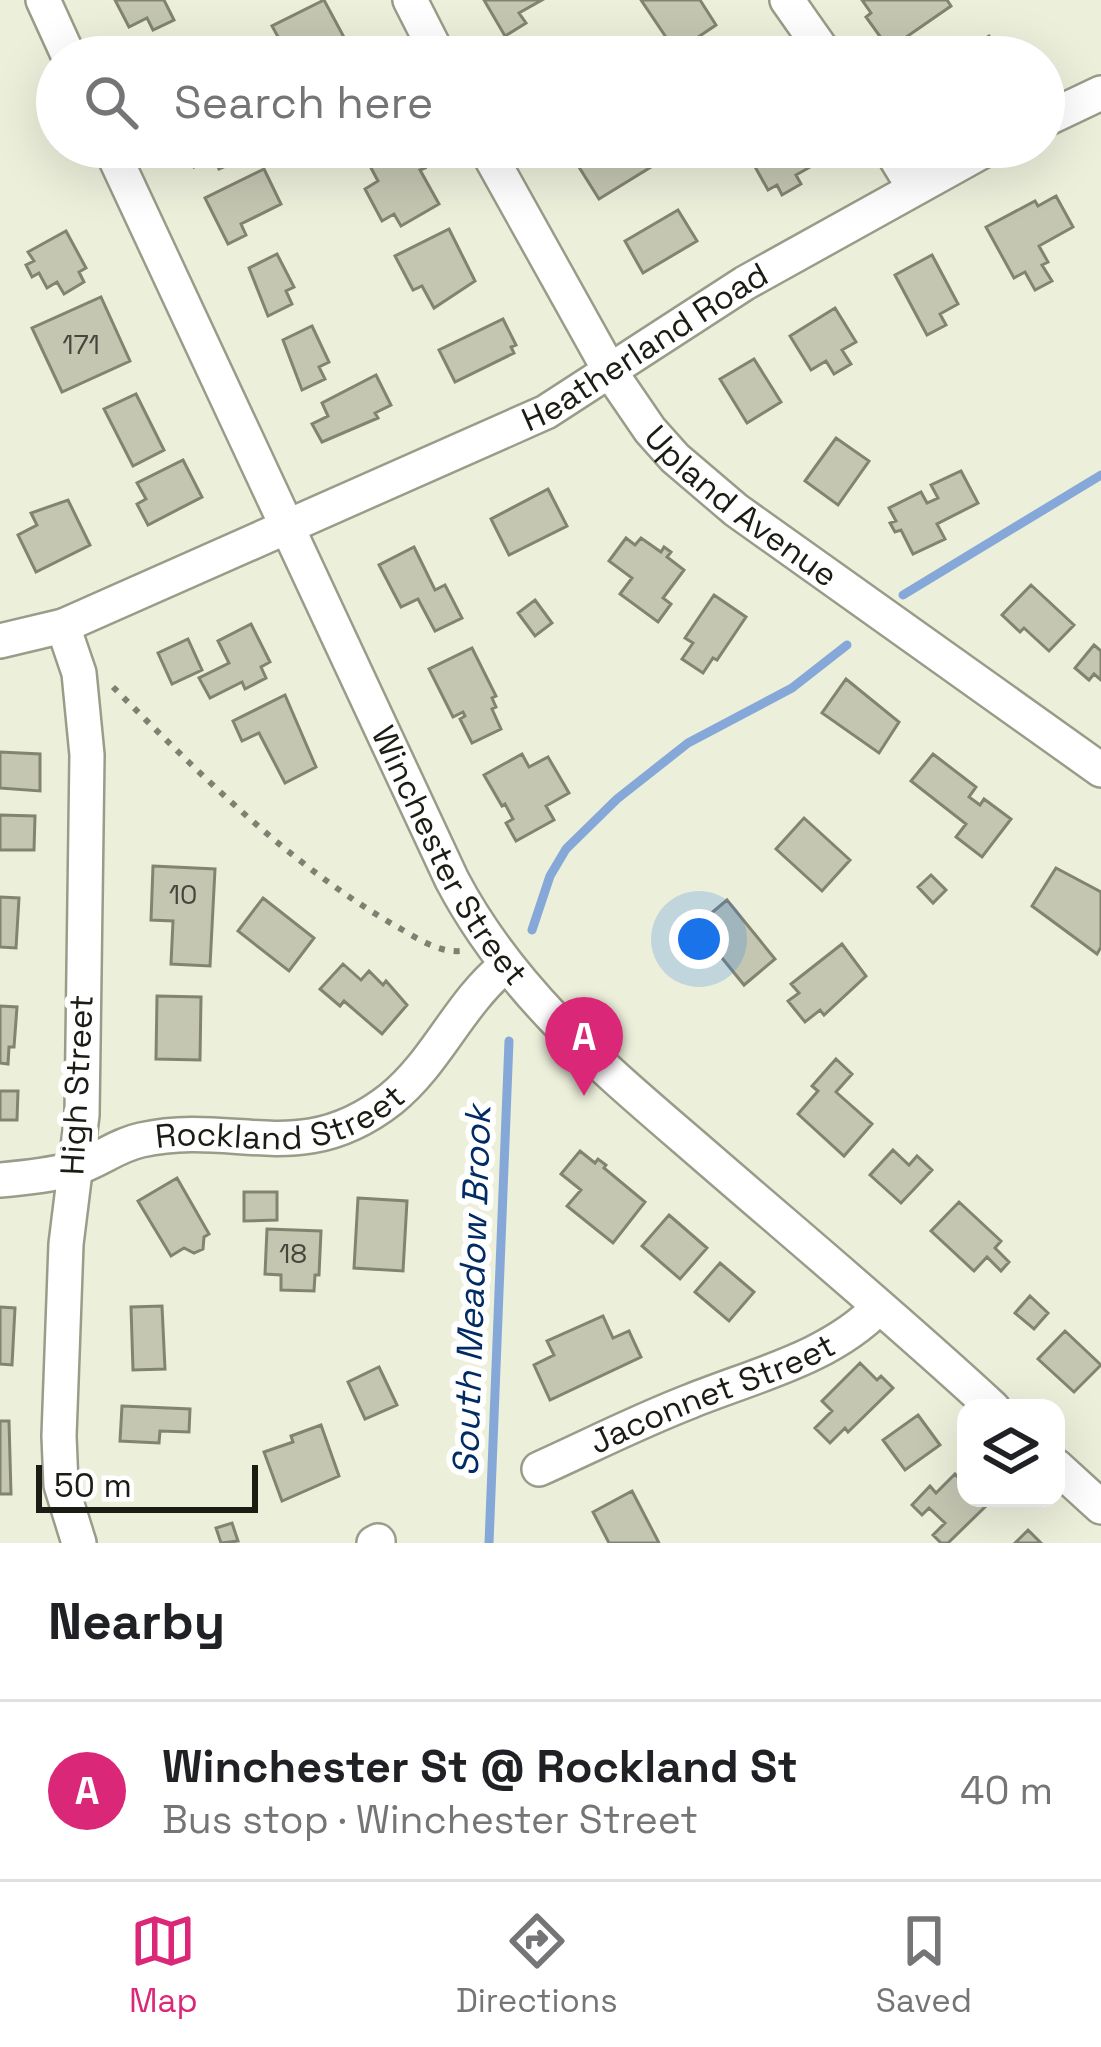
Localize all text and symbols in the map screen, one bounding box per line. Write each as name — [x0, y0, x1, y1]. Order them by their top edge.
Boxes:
search box — [36, 36, 1065, 168]
icon: search — [78, 69, 144, 135]
text: Search here — [174, 74, 433, 131]
street label: Heatherland Road — [515, 253, 775, 441]
house number: 171 — [62, 327, 100, 362]
street label: Upland Avenue — [635, 417, 846, 597]
street label: Winchester Street — [362, 719, 537, 994]
house number: 10 — [169, 877, 197, 912]
your location — [669, 909, 729, 969]
street label: High Street — [51, 994, 103, 1176]
pin: A — [545, 997, 623, 1096]
street label: Rockland Street — [153, 1075, 414, 1160]
water label: South Meadow Brook — [443, 1101, 502, 1477]
house number: 18 — [279, 1236, 307, 1271]
street label: Jaconnet Street — [583, 1324, 843, 1463]
map controls — [957, 1399, 1065, 1507]
button: layers — [957, 1399, 1065, 1507]
scale bar — [36, 1459, 258, 1512]
text: 50 m — [54, 1465, 132, 1507]
text: Nearby — [48, 1589, 225, 1654]
text: Winchester St @ Rockland St — [162, 1738, 798, 1795]
text: A — [75, 1766, 99, 1815]
text: 40 m — [960, 1766, 1053, 1815]
text: Bus stop · Winchester Street — [162, 1795, 698, 1844]
tab: Map — [129, 1908, 198, 2022]
tab: Directions — [456, 1908, 618, 2022]
tab: Saved — [876, 1908, 972, 2022]

